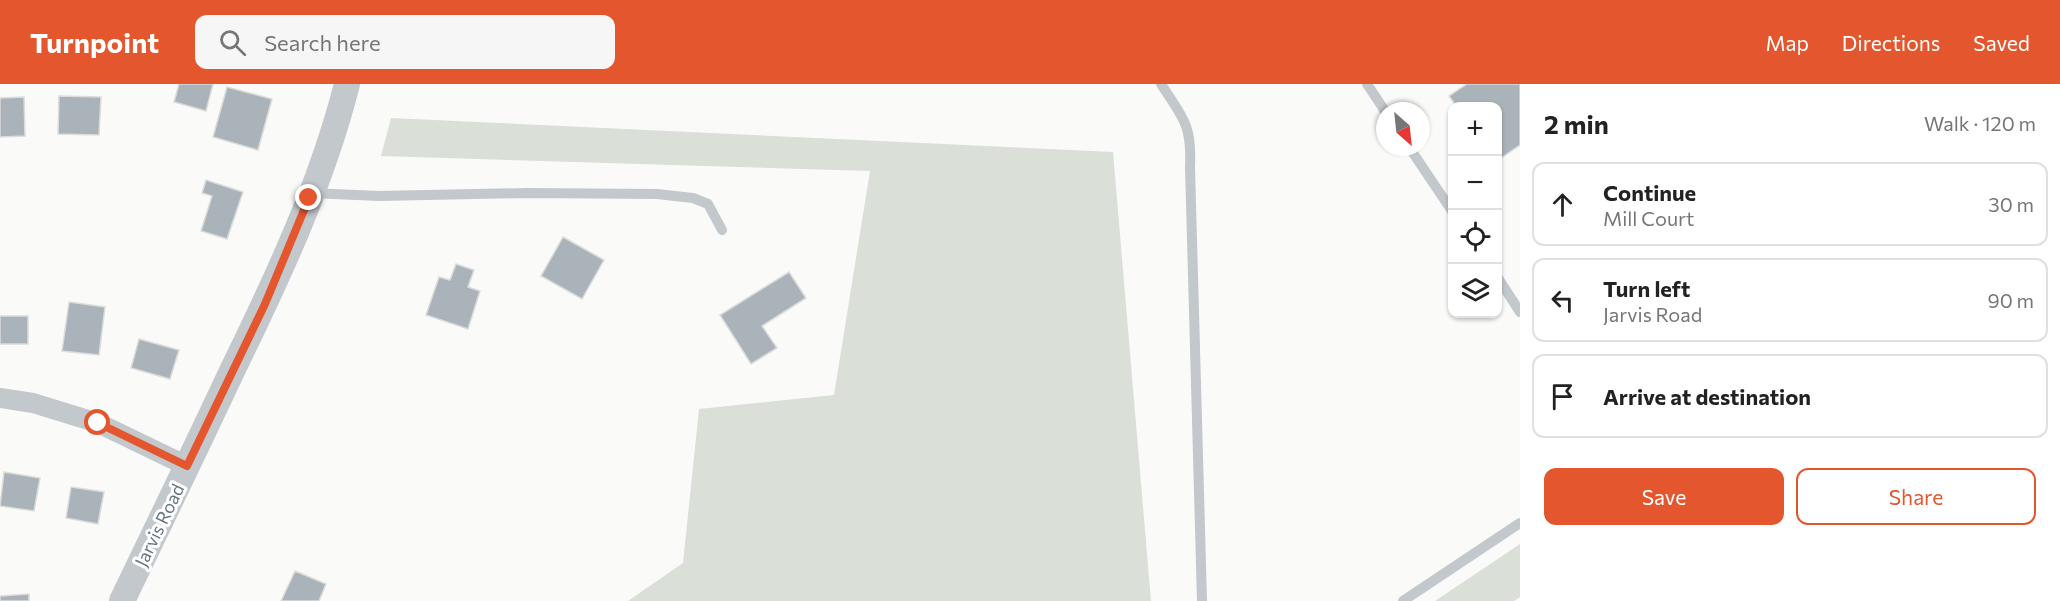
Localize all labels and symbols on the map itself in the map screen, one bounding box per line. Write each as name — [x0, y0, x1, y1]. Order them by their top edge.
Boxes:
north arrow — [1376, 102, 1430, 156]
route end — [295, 184, 321, 210]
route start — [84, 409, 110, 435]
street label: Jarvis Road — [130, 480, 188, 570]

